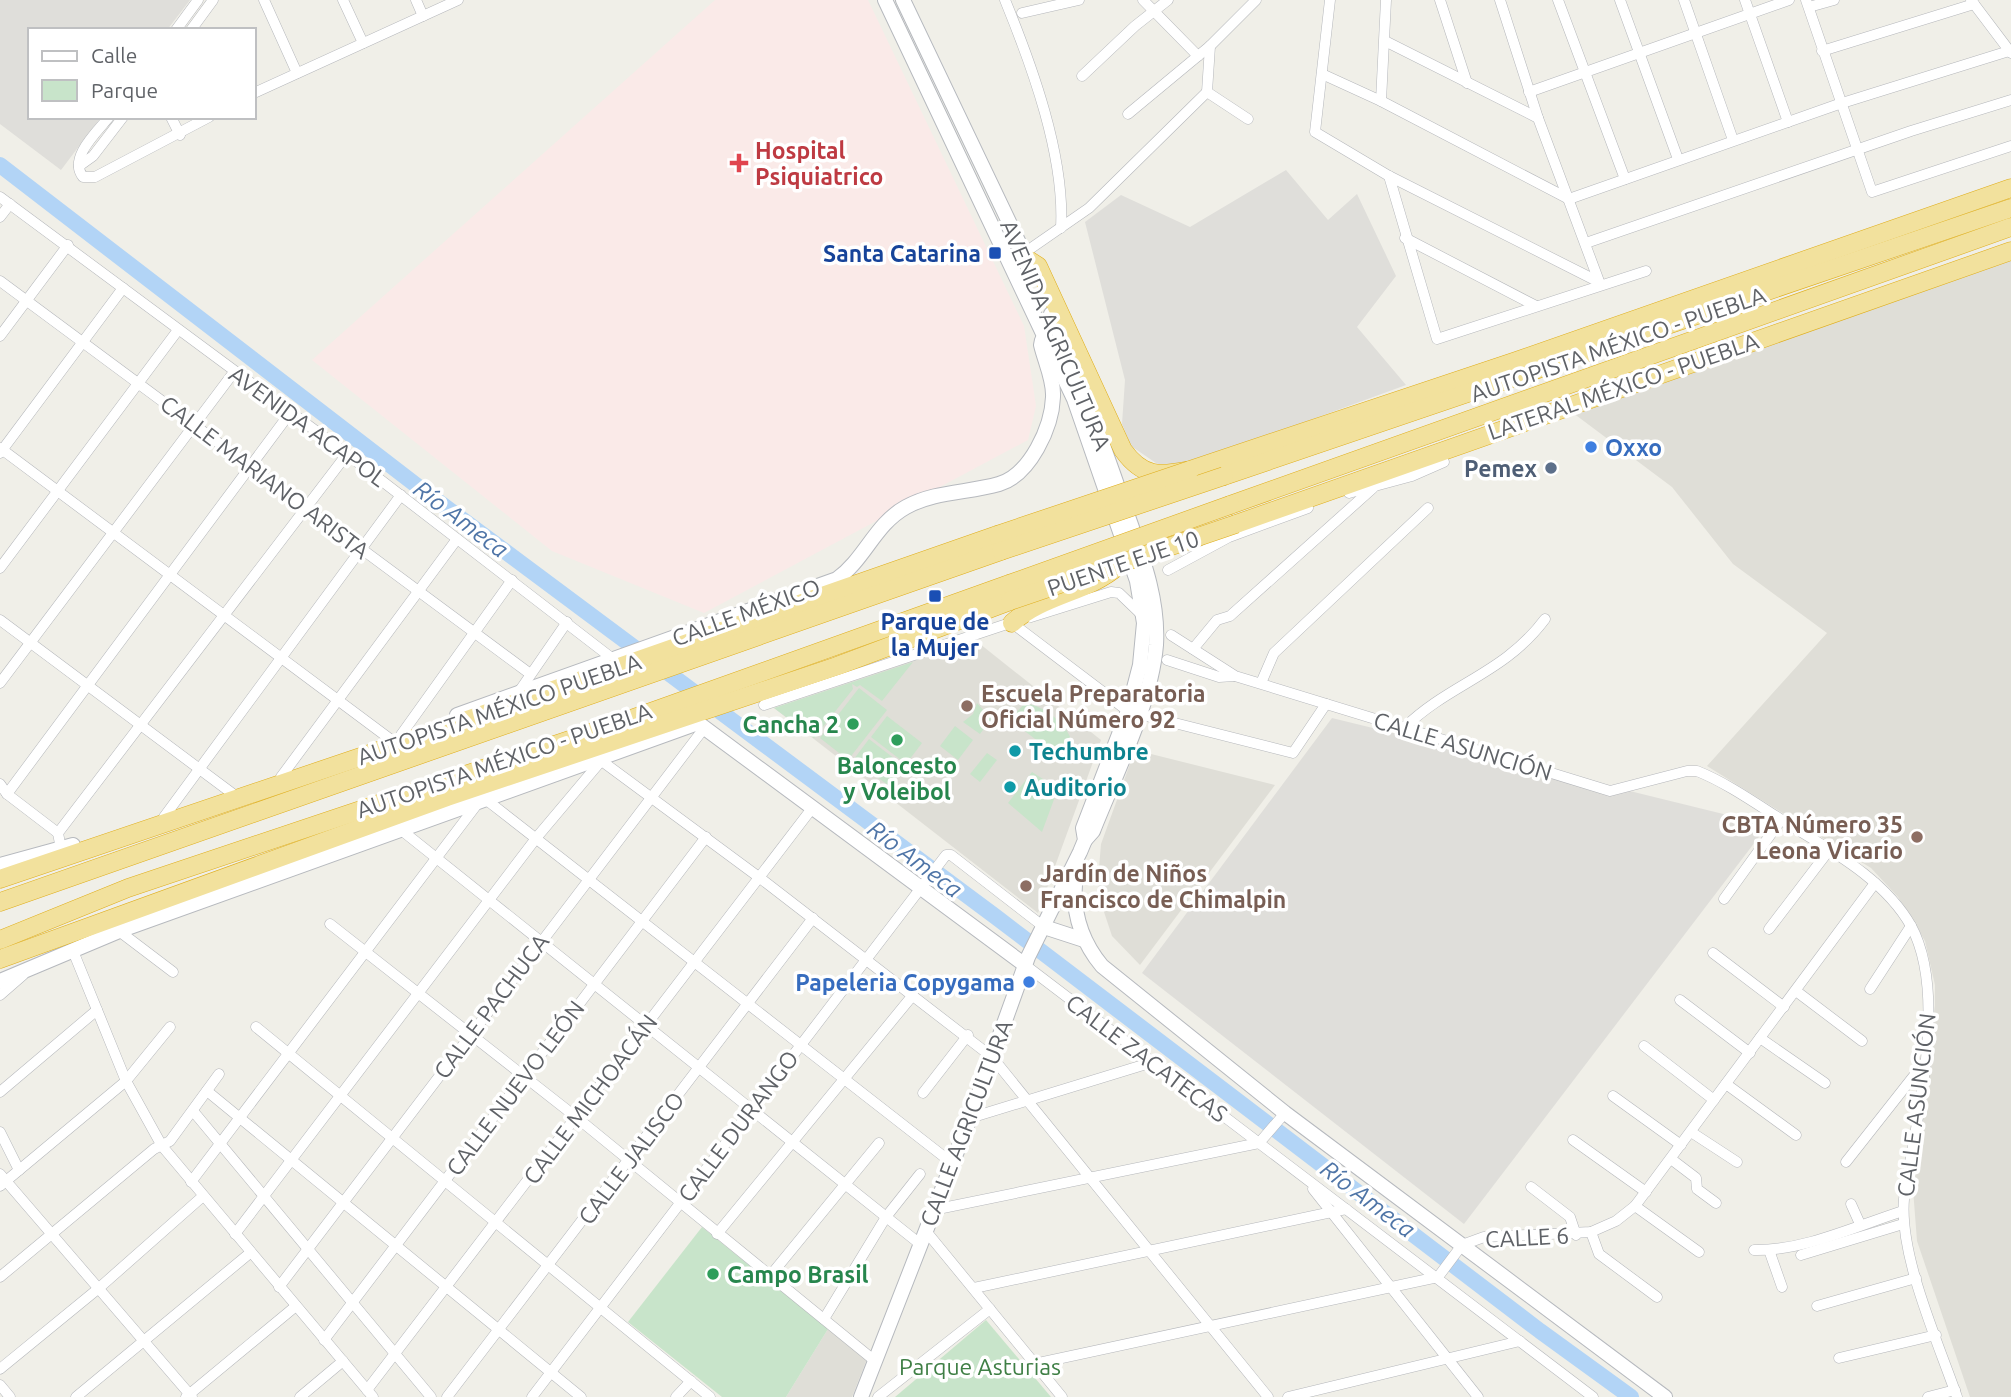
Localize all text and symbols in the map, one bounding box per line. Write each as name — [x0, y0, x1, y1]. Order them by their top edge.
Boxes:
legend — [28, 28, 256, 119]
text: Calle — [91, 43, 137, 67]
text: Parque — [91, 78, 158, 102]
place label: Hospital Psiquiatrico — [755, 138, 883, 189]
marker: Hospital Psiquiatrico — [729, 153, 749, 173]
street label: AVENIDA AGRICULTURA — [996, 216, 1116, 454]
place label: Santa Catarina — [823, 241, 981, 266]
marker: Santa Catarina — [987, 245, 1003, 261]
street label: AUTOPISTA MÉXICO - PUEBLA — [1467, 281, 1769, 406]
street label: LATERAL MÉXICO - PUEBLA — [1484, 327, 1762, 444]
street label: AVENIDA ACAPOL — [225, 361, 391, 491]
street label: CALLE MARIANO ARISTA — [156, 390, 374, 564]
place label: Oxxo — [1605, 435, 1662, 460]
marker: Oxxo — [1583, 439, 1599, 455]
place label: Pemex — [1464, 456, 1538, 481]
marker: Pemex — [1543, 460, 1559, 476]
water label: Río Ameca — [409, 475, 513, 563]
street label: PUENTE EJE 10 — [1044, 525, 1202, 601]
street label: CALLE MÉXICO — [668, 573, 824, 650]
marker: Parque de la Mujer — [927, 588, 943, 604]
place label: Parque de la Mujer — [881, 609, 989, 660]
street label: AUTOPISTA MÉXICO PUEBLA — [353, 648, 644, 769]
place label: Escuela Preparatoria Oficial Número 92 — [981, 681, 1206, 732]
street label: AUTOPISTA MÉXICO - PUEBLA — [353, 697, 655, 822]
marker: Escuela Preparatoria Oficial Número 92 — [959, 698, 975, 714]
street label: CALLE ASUNCIÓN — [1371, 706, 1555, 785]
place label: Cancha 2 — [743, 712, 839, 737]
marker: Cancha 2 — [845, 716, 861, 732]
marker: Baloncesto y Voleibol — [889, 732, 905, 748]
place label: Techumbre — [1029, 739, 1149, 764]
marker: Techumbre — [1007, 743, 1023, 759]
place label: Baloncesto y Voleibol — [837, 753, 957, 804]
place label: Auditorio — [1024, 775, 1127, 800]
marker: Auditorio — [1002, 779, 1018, 795]
place label: CBTA Número 35 Leona Vicario — [1721, 812, 1903, 863]
water label: Río Ameca — [863, 815, 967, 903]
marker: CBTA Número 35 Leona Vicario — [1909, 829, 1925, 845]
place label: Jardín de Niños Francisco de Chimalpin — [1040, 861, 1286, 912]
marker: Jardín de Niños Francisco de Chimalpin — [1018, 878, 1034, 894]
street label: CALLE PACHUCA — [429, 929, 553, 1083]
place label: Papeleria Copygama — [795, 970, 1015, 995]
marker: Papeleria Copygama — [1021, 974, 1037, 990]
street label: CALLE ZACATECAS — [1062, 989, 1232, 1127]
street label: CALLE NUEVO LEÓN — [440, 995, 589, 1180]
street label: CALLE MICHOACÁN — [517, 1009, 662, 1189]
street label: CALLE ASUNCIÓN — [1891, 1012, 1940, 1198]
street label: CALLE AGRICULTURA — [915, 1016, 1017, 1230]
street label: CALLE DURANGO — [673, 1046, 803, 1206]
street label: CALLE JALISCO — [573, 1087, 689, 1229]
water label: Río Ameca — [1316, 1155, 1420, 1243]
street label: CALLE 6 — [1484, 1222, 1570, 1252]
place label: Campo Brasil — [727, 1262, 869, 1287]
marker: Campo Brasil — [705, 1266, 721, 1282]
park label: Parque Asturias — [899, 1354, 1061, 1379]

